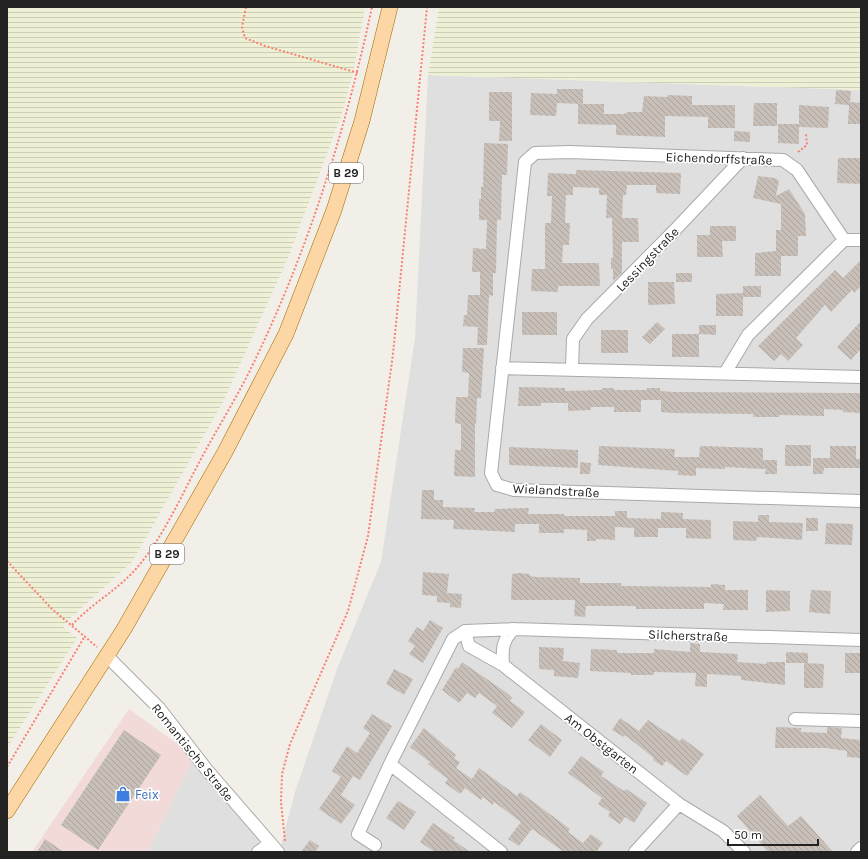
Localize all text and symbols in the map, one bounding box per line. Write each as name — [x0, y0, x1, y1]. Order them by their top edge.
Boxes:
street label: Eichendorffstraße — [665, 149, 773, 168]
road number: B 29 — [329, 163, 363, 183]
street label: Lessingstraße — [613, 224, 682, 295]
street label: Wielandstraße — [512, 481, 600, 500]
road number: B 29 — [150, 544, 184, 564]
street label: Silcherstraße — [648, 627, 728, 644]
street label: Romantische Straße — [149, 700, 237, 804]
street label: Am Obstgarten — [562, 710, 641, 777]
shop icon: Feix — [114, 785, 132, 803]
place label: Feix — [135, 787, 159, 802]
scale bar — [728, 821, 818, 847]
text: 50 m — [734, 828, 762, 842]

